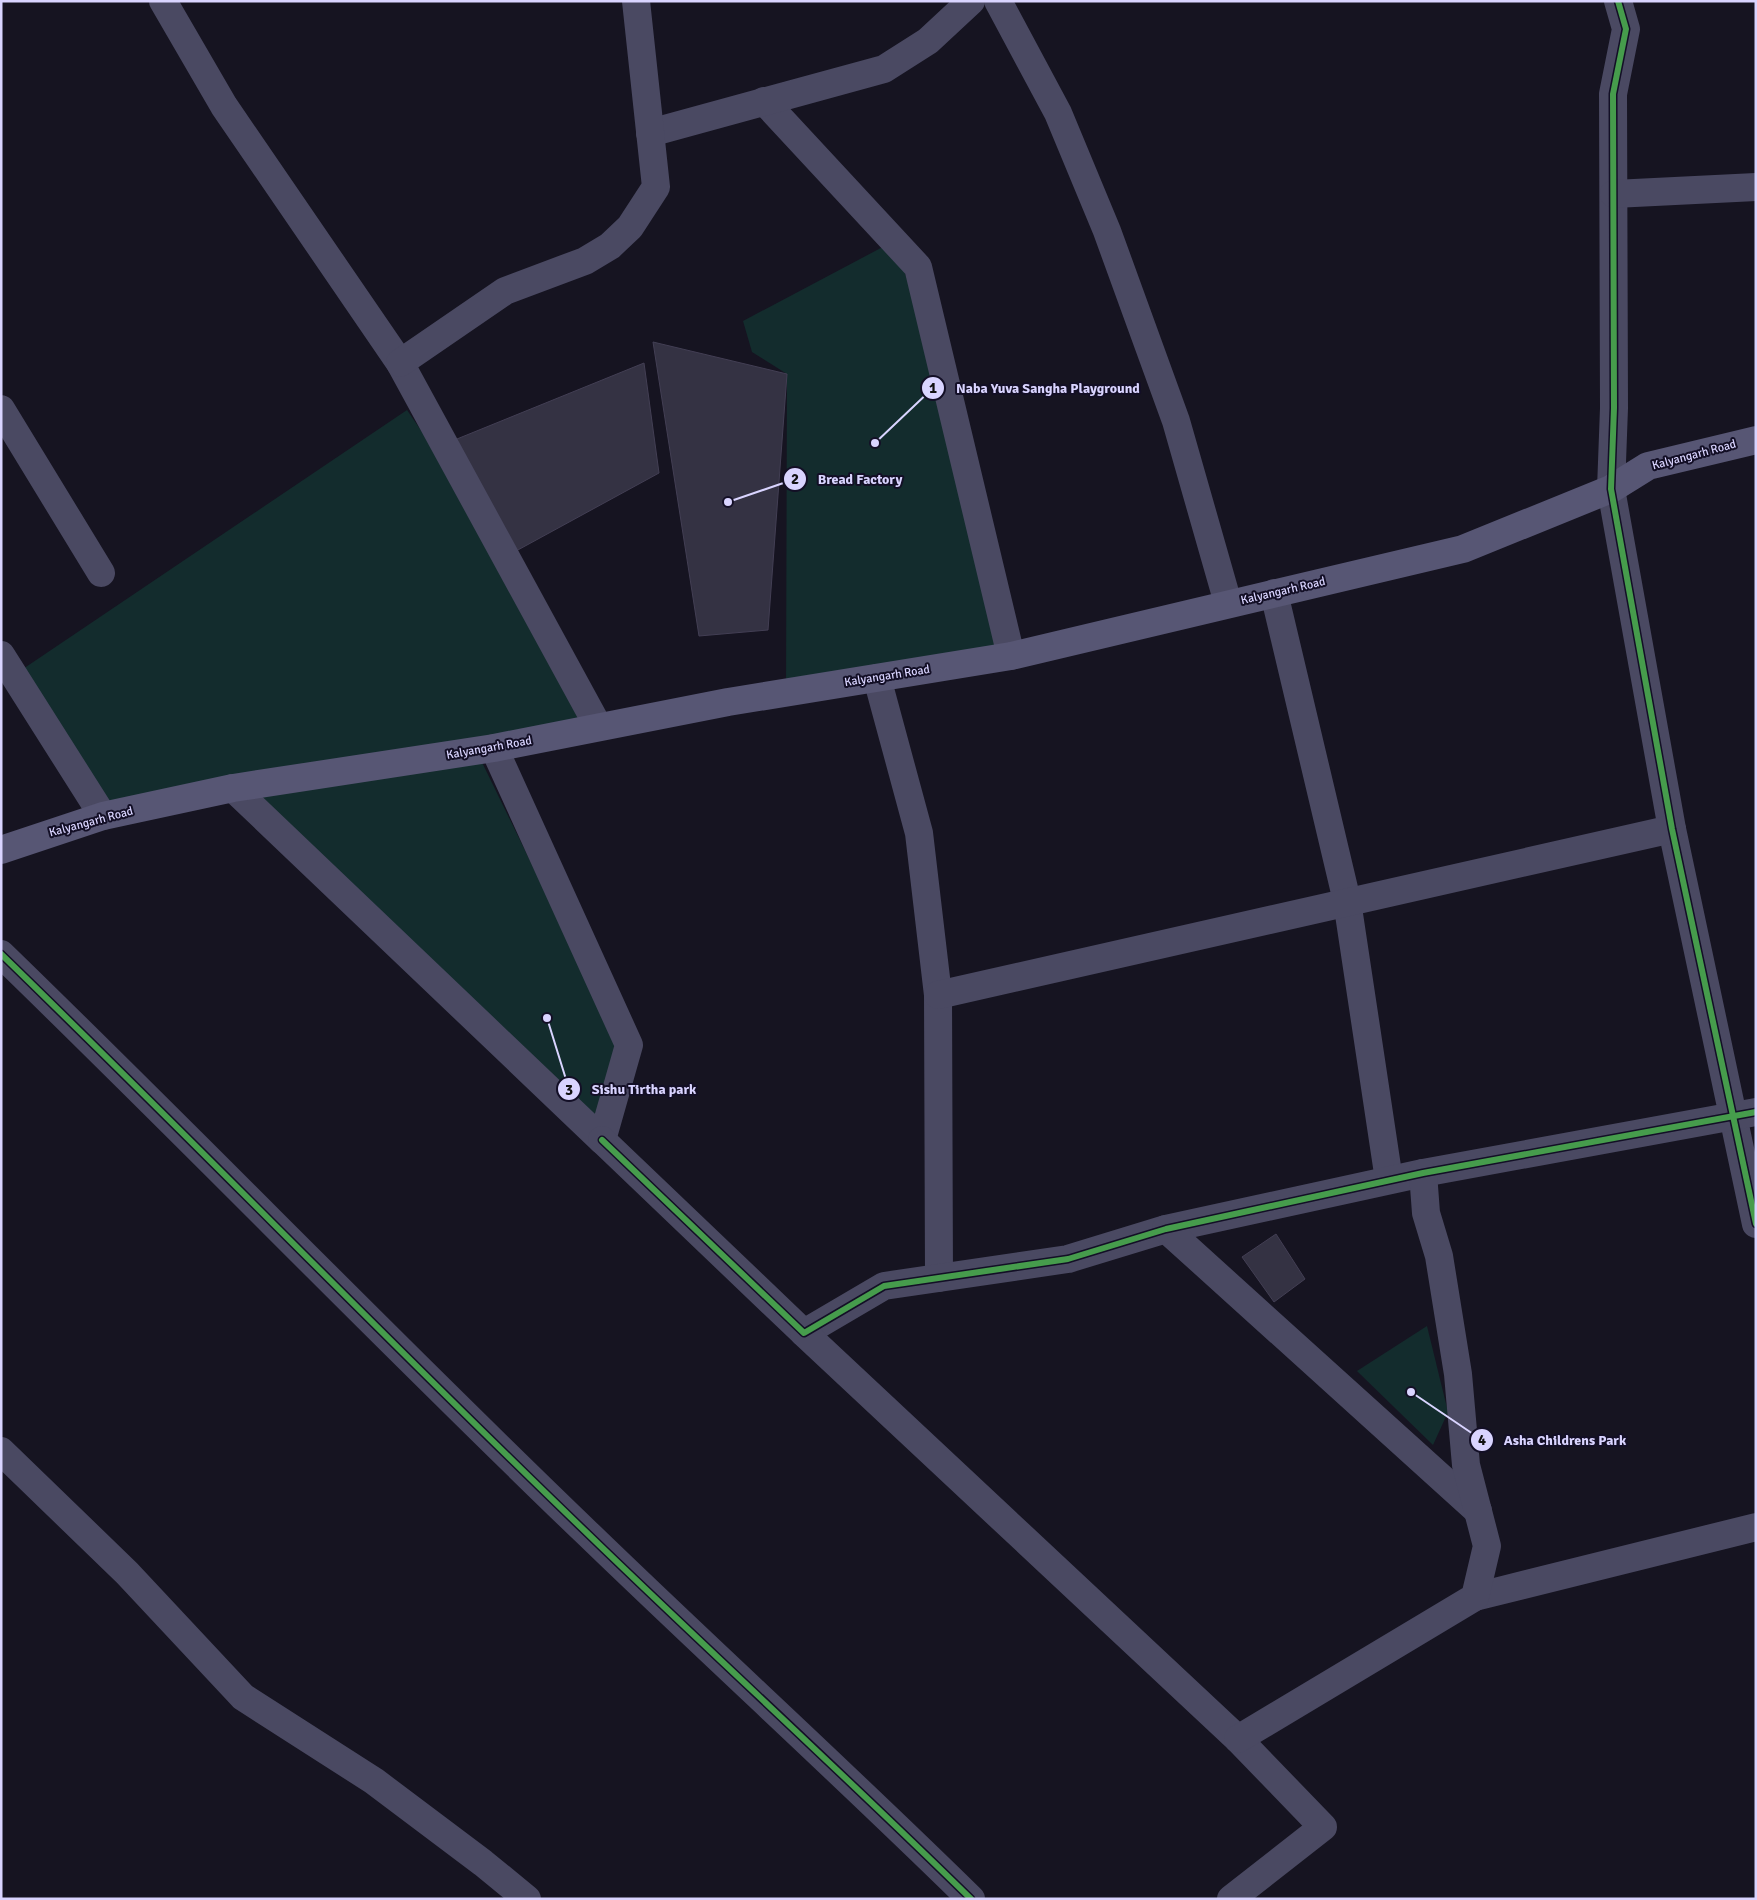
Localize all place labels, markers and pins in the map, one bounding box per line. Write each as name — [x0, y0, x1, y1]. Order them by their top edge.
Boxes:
callout: Naba Yuva Sangha Playground — [921, 373, 1150, 402]
callout: Bread Factory — [783, 465, 912, 494]
callout: Sishu Tirtha park — [556, 1075, 706, 1104]
callout: Asha Childrens Park — [1469, 1426, 1636, 1455]

